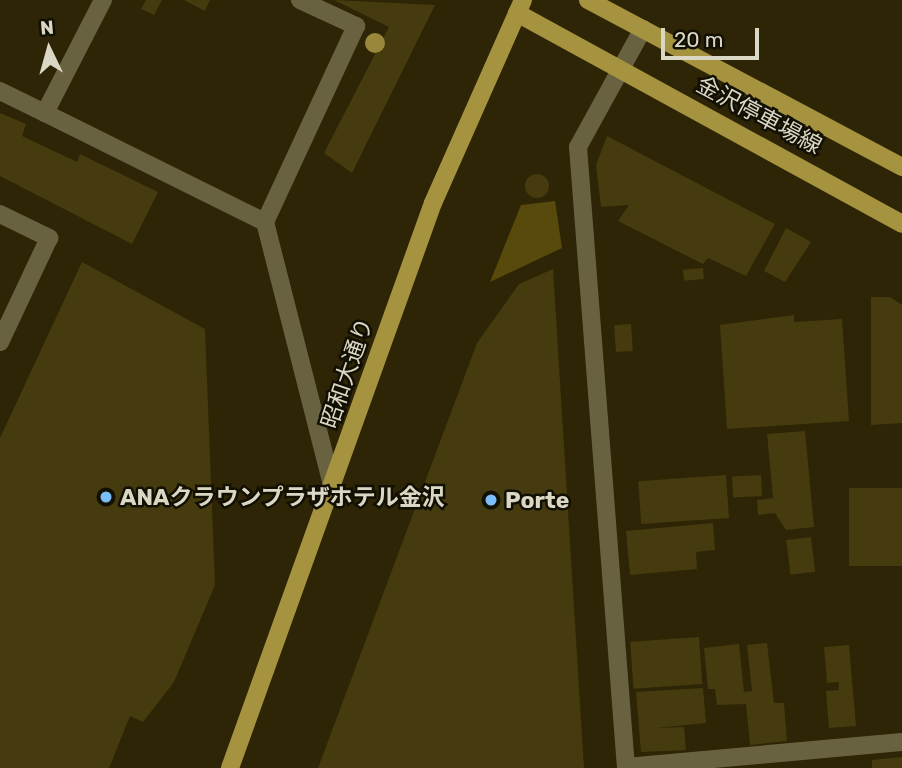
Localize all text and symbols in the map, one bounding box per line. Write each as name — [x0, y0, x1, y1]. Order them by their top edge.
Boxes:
north arrow — [14, 14, 84, 84]
scale bar — [664, 14, 762, 58]
text: N — [39, 16, 55, 40]
text: 20 m — [674, 27, 723, 52]
street label: 金沢停車場線 — [692, 70, 826, 160]
street label: 昭和大通り — [315, 314, 379, 432]
place label: ANAクラウンプラザホテル金沢 — [120, 483, 445, 511]
place label: Porte — [505, 486, 569, 514]
marker: ANAクラウンプラザホテル金沢 — [98, 489, 114, 505]
marker: Porte — [483, 492, 499, 508]

